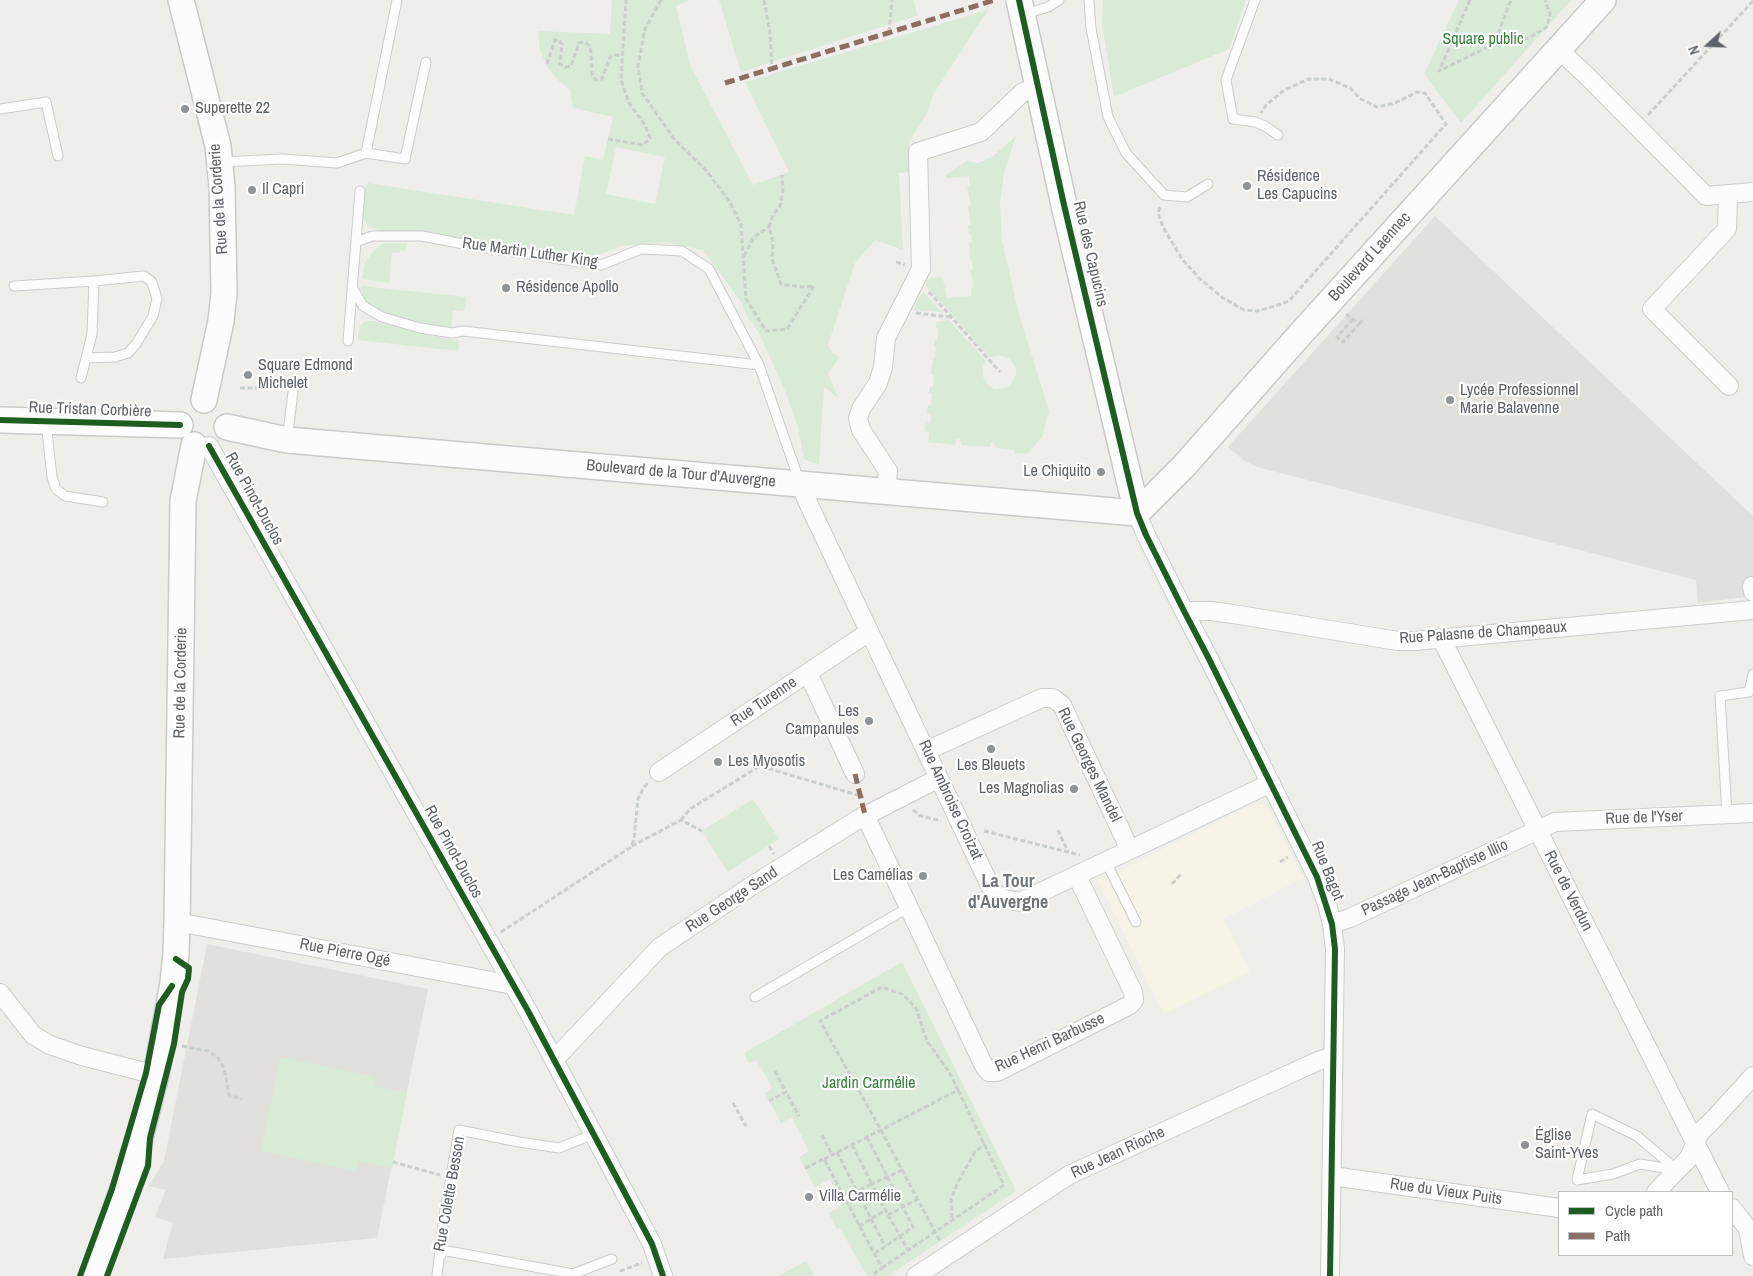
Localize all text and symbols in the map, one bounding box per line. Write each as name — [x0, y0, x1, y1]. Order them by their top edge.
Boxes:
north arrow — [1683, 20, 1733, 70]
park label: Square public — [1443, 30, 1523, 50]
text: N — [1684, 43, 1704, 57]
place label: Superette 22 — [195, 99, 270, 119]
marker: Superette 22 — [179, 103, 191, 115]
street label: Rue de la Corderie — [206, 143, 232, 255]
place label: Résidence Les Capucins — [1257, 167, 1337, 205]
place label: Il Capri — [262, 180, 304, 200]
marker: Résidence Les Capucins — [1241, 180, 1253, 192]
marker: Il Capri — [246, 184, 258, 196]
street label: Rue des Capucins — [1069, 199, 1111, 309]
street label: Boulevard Laennec — [1325, 209, 1415, 305]
street label: Rue Martin Luther King — [461, 234, 599, 272]
place label: Résidence Apollo — [516, 278, 619, 298]
marker: Résidence Apollo — [500, 282, 512, 294]
place label: Square Edmond Michelet — [258, 356, 353, 394]
marker: Square Edmond Michelet — [242, 369, 254, 381]
place label: Lycée Professionnel Marie Balavenne — [1460, 381, 1578, 419]
marker: Lycée Professionnel Marie Balavenne — [1444, 394, 1456, 406]
street label: Rue Tristan Corbière — [28, 398, 152, 422]
street label: Rue Pinot-Duclos — [221, 449, 287, 549]
street label: Boulevard de la Tour d'Auvergne — [586, 456, 776, 492]
place label: Le Chiquito — [1023, 462, 1091, 482]
marker: Le Chiquito — [1095, 466, 1107, 478]
street label: Rue Palasne de Champeaux — [1399, 618, 1567, 648]
street label: Rue de la Corderie — [170, 627, 192, 739]
street label: Rue Turenne — [727, 673, 801, 731]
place label: Les Campanules — [785, 702, 859, 740]
street label: Rue Georges Mandel — [1053, 705, 1125, 825]
marker: Les Campanules — [863, 715, 875, 727]
street label: Rue Ambroise Croizat — [914, 737, 986, 863]
marker: Les Bleuets — [985, 743, 997, 755]
place label: Les Myosotis — [728, 752, 805, 772]
marker: Les Myosotis — [712, 756, 724, 768]
place label: Les Bleuets — [957, 756, 1025, 776]
place label: Les Magnolias — [979, 779, 1064, 799]
marker: Les Magnolias — [1068, 783, 1080, 795]
street label: Rue Pinot-Duclos — [420, 802, 486, 902]
street label: Rue de l'Yser — [1605, 807, 1683, 829]
street label: Passage Jean-Baptiste Illio — [1359, 836, 1511, 920]
street label: Rue Bagot — [1306, 839, 1348, 903]
street label: Rue de Verdun — [1540, 848, 1596, 934]
street label: Rue George Sand — [682, 863, 782, 937]
place label: Les Camélias — [833, 866, 913, 886]
marker: Les Camélias — [917, 870, 929, 882]
district label: La Tour d'Auvergne — [968, 871, 1048, 914]
street label: Rue Pierre Ogé — [298, 935, 392, 971]
street label: Rue Henri Barbusse — [992, 1009, 1108, 1077]
park label: Jardin Carmélie — [822, 1074, 916, 1094]
street label: Rue Jean Rioche — [1068, 1123, 1168, 1183]
place label: Église Saint-Yves — [1535, 1126, 1598, 1164]
street label: Rue Colette Besson — [430, 1135, 470, 1253]
marker: Église Saint-Yves — [1519, 1139, 1531, 1151]
street label: Rue du Vieux Puits — [1389, 1175, 1503, 1209]
place label: Villa Carmélie — [819, 1187, 901, 1207]
marker: Villa Carmélie — [803, 1191, 815, 1203]
legend — [1558, 1191, 1733, 1256]
text: Cycle path — [1605, 1200, 1663, 1221]
text: Path — [1605, 1225, 1630, 1246]

